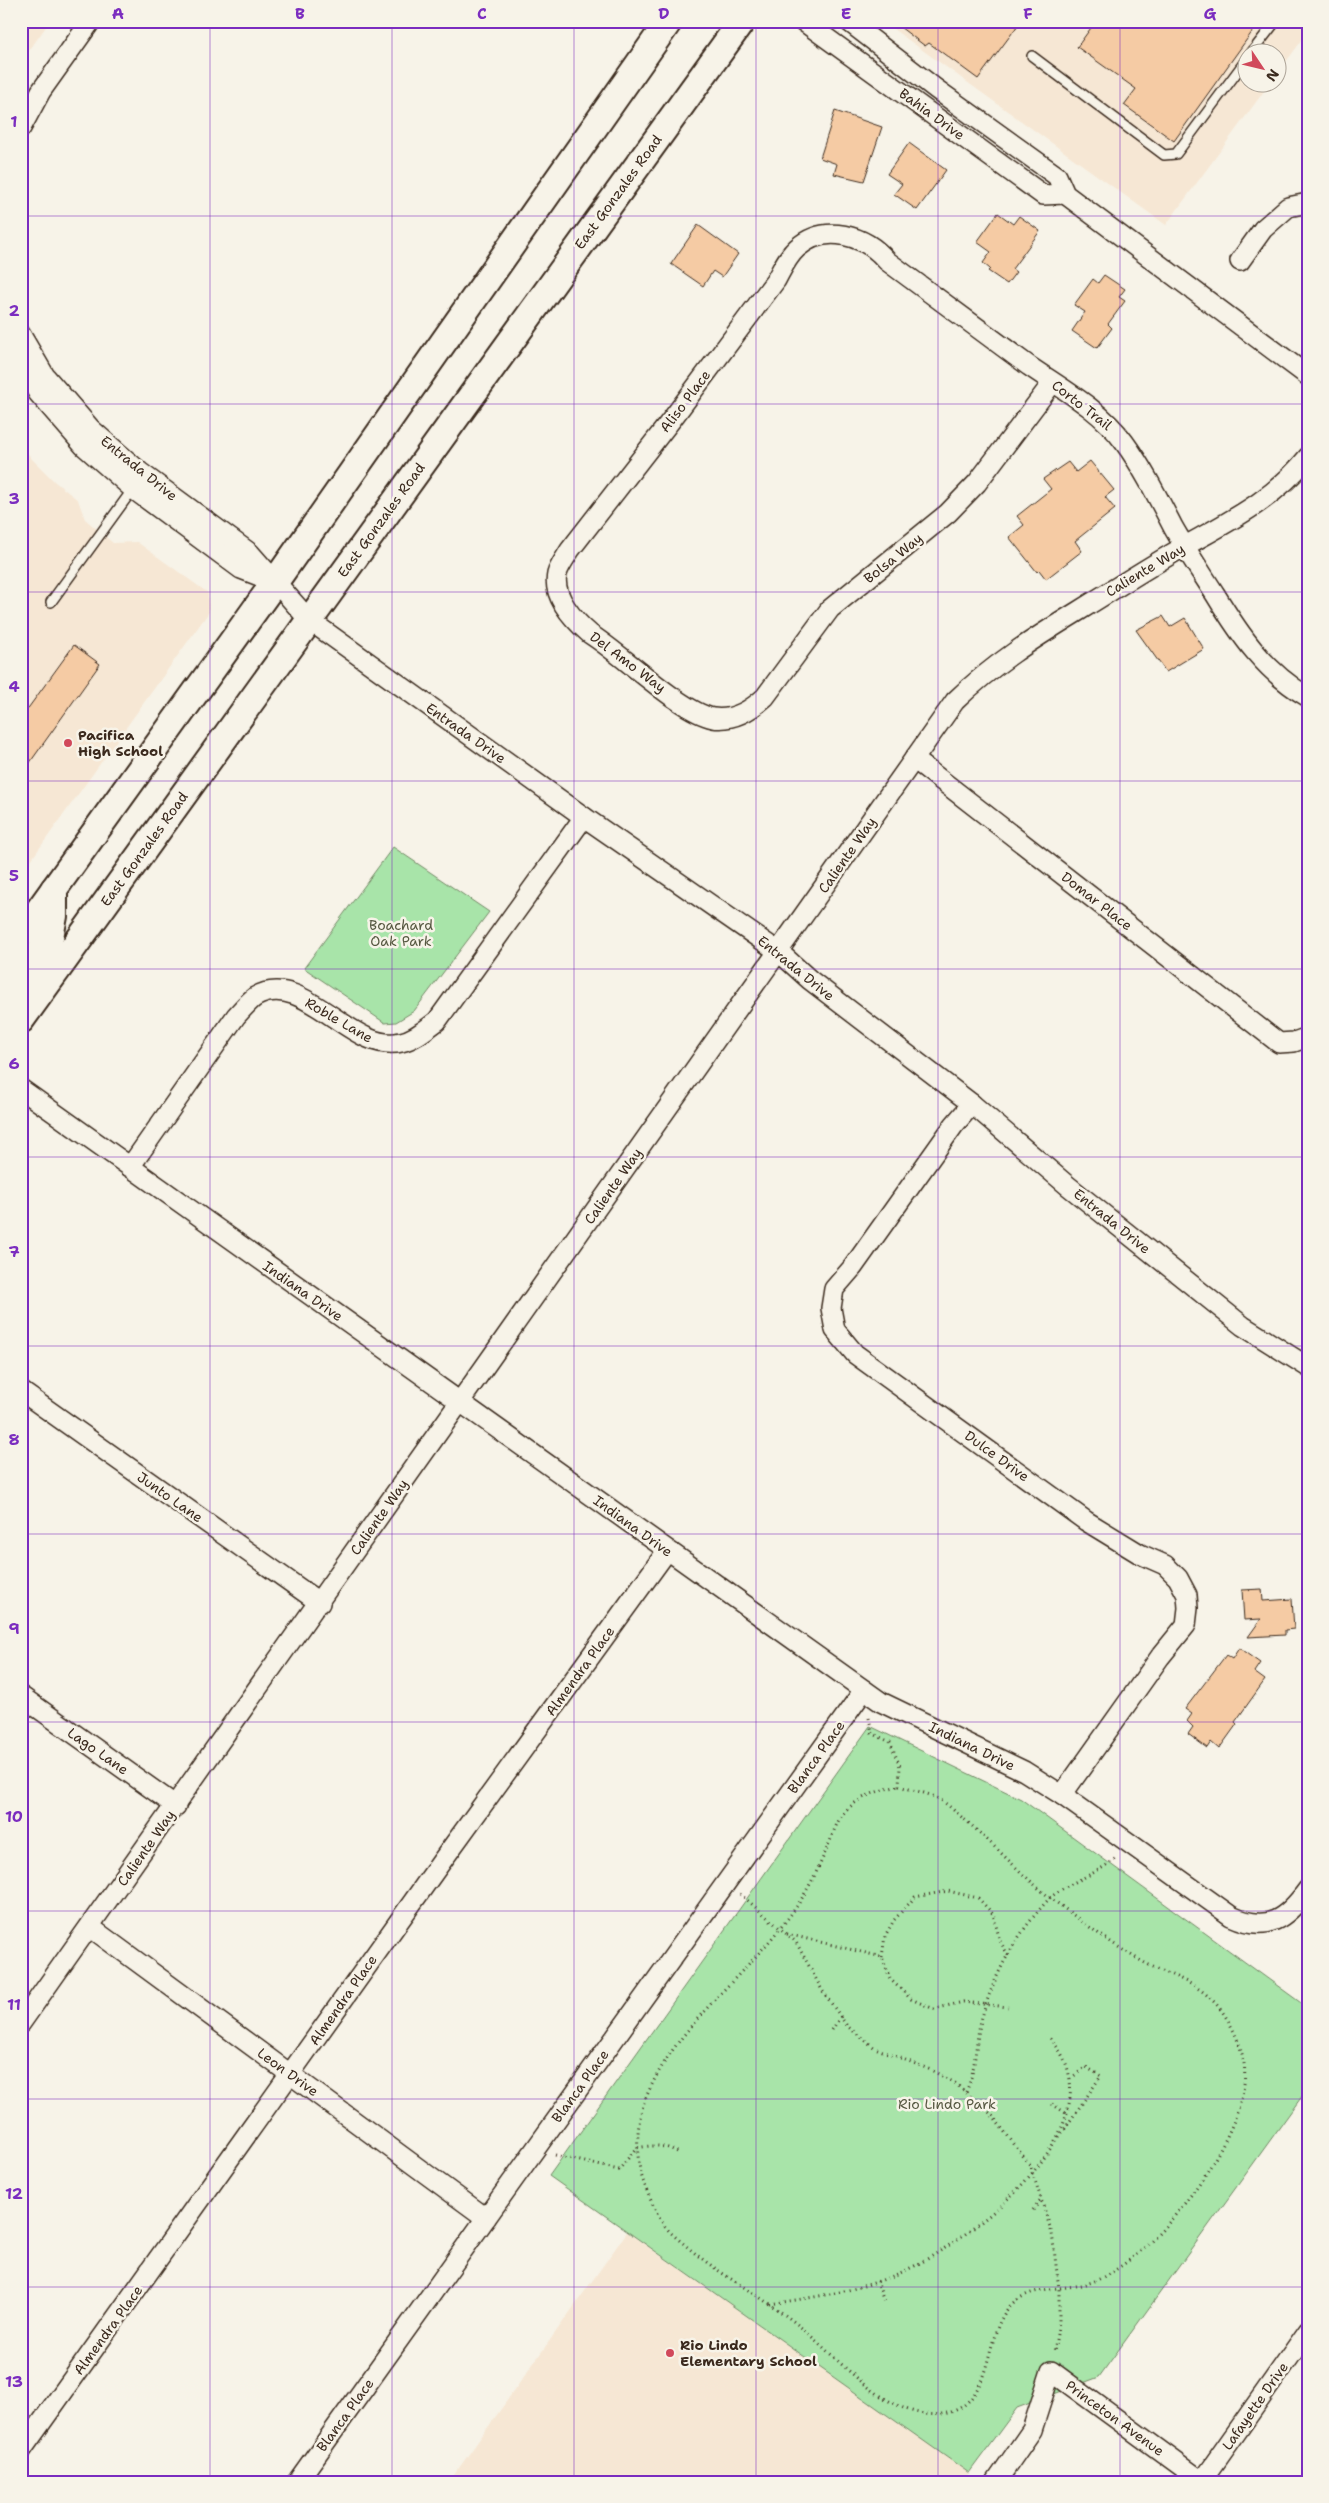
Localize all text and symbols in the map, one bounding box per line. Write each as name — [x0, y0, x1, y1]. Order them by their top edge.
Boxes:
text: A — [112, 3, 124, 24]
text: B — [295, 3, 305, 24]
text: C — [477, 3, 487, 24]
text: D — [658, 3, 670, 24]
text: E — [841, 3, 851, 24]
text: F — [1023, 3, 1033, 24]
text: G — [1204, 3, 1217, 24]
north arrow — [1236, 42, 1286, 92]
text: N — [1262, 66, 1283, 85]
street label: Bahia Drive — [896, 84, 968, 144]
text: 1 — [10, 111, 18, 132]
street label: East Gonzales Road — [570, 131, 666, 253]
text: 2 — [8, 300, 20, 321]
street label: Aliso Place — [656, 366, 714, 436]
street label: Corto Trail — [1048, 376, 1116, 435]
street label: Entrada Drive — [97, 431, 181, 505]
street label: East Gonzales Road — [333, 459, 429, 581]
text: 3 — [8, 488, 20, 509]
street label: Bolsa Way — [860, 529, 926, 587]
street label: Caliente Way — [1102, 539, 1188, 601]
street label: Del Amo Way — [586, 628, 670, 696]
text: 4 — [8, 676, 20, 697]
street label: Entrada Drive — [422, 699, 510, 767]
place label: Pacifica High School — [78, 726, 163, 760]
marker: Pacifica High School — [62, 737, 74, 749]
street label: East Gonzales Road — [96, 788, 192, 910]
street label: Caliente Way — [814, 813, 880, 897]
text: 5 — [9, 865, 19, 886]
street label: Domar Place — [1058, 868, 1136, 934]
park label: Boachard Oak Park — [369, 916, 433, 950]
street label: Entrada Drive — [754, 931, 838, 1005]
street label: Roble Lane — [302, 993, 376, 1047]
text: 6 — [8, 1053, 20, 1074]
street label: Caliente Way — [580, 1144, 646, 1228]
street label: Entrada Drive — [1070, 1184, 1154, 1258]
text: 7 — [8, 1241, 20, 1262]
street label: Indiana Drive — [260, 1257, 347, 1325]
street label: Dulce Drive — [961, 1427, 1033, 1485]
text: 8 — [8, 1429, 20, 1450]
street label: Junto Lane — [134, 1468, 206, 1526]
street label: Caliente Way — [346, 1475, 412, 1559]
street label: Indiana Drive — [590, 1491, 676, 1561]
text: 9 — [8, 1618, 20, 1639]
street label: Almendra Place — [541, 1623, 619, 1719]
street label: Blanca Place — [783, 1717, 849, 1797]
street label: Indiana Drive — [926, 1717, 1018, 1775]
street label: Lago Lane — [64, 1723, 132, 1779]
text: 10 — [5, 1806, 23, 1827]
street label: Caliente Way — [113, 1806, 179, 1890]
street label: Almendra Place — [305, 1951, 381, 2049]
text: 11 — [7, 1994, 21, 2015]
street label: Leon Drive — [254, 2044, 322, 2100]
street label: Blanca Place — [547, 2046, 613, 2126]
park label: Rio Lindo Park — [898, 2095, 996, 2113]
text: 12 — [5, 2183, 23, 2204]
street label: Almendra Place — [69, 2282, 147, 2378]
place label: Rio Lindo Elementary School — [680, 2336, 817, 2370]
marker: Rio Lindo Elementary School — [664, 2347, 676, 2359]
street label: Lafayette Drive — [1218, 2358, 1292, 2453]
text: 13 — [5, 2371, 23, 2392]
street label: Blanca Place — [312, 2375, 378, 2455]
street label: Princeton Avenue — [1062, 2376, 1168, 2460]

